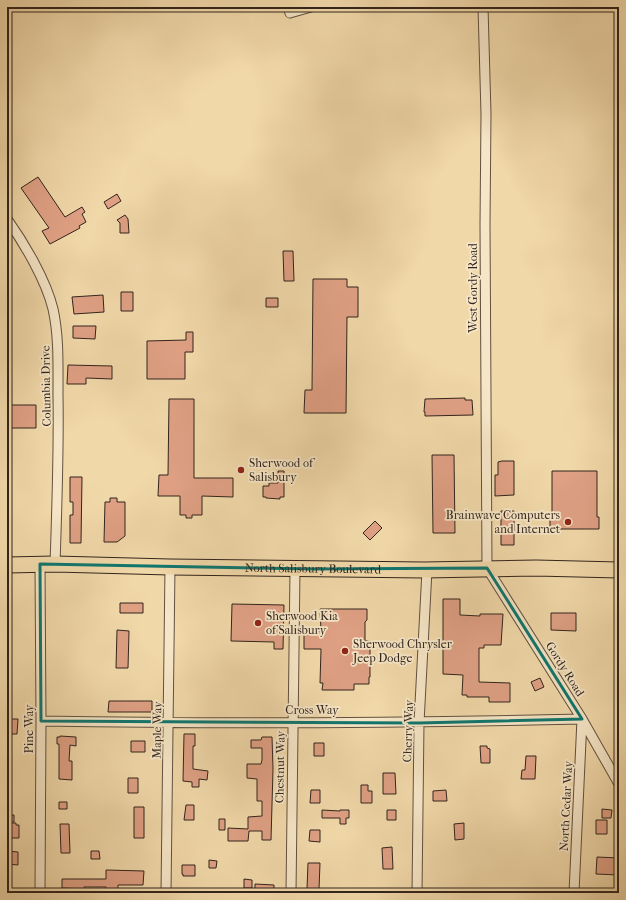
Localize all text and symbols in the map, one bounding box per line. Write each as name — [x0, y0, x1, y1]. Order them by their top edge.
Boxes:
street label: West Gordy Road — [466, 243, 480, 334]
street label: Columbia Drive — [38, 345, 54, 427]
place label: Sherwood of Salisbury — [249, 456, 316, 484]
marker: Sherwood of Salisbury — [236, 465, 246, 475]
place label: Brainwave Computers and Internet — [446, 508, 561, 536]
marker: Brainwave Computers and Internet — [563, 517, 573, 527]
street label: North Salisbury Boulevard — [245, 561, 382, 576]
place label: Sherwood Kia of Salisbury — [266, 609, 338, 637]
marker: Sherwood Kia of Salisbury — [253, 618, 263, 628]
place label: Sherwood Chrysler Jeep Dodge — [352, 637, 453, 665]
street label: Gordy Road — [543, 639, 587, 699]
marker: Sherwood Chrysler Jeep Dodge — [340, 646, 350, 656]
street label: Cherry Way — [400, 699, 416, 763]
street label: Maple Way — [150, 701, 165, 759]
street label: Cross Way — [285, 703, 339, 717]
street label: Pine Way — [22, 704, 36, 753]
street label: Chestnut Way — [272, 730, 288, 803]
street label: North Cedar Way — [557, 760, 575, 851]

